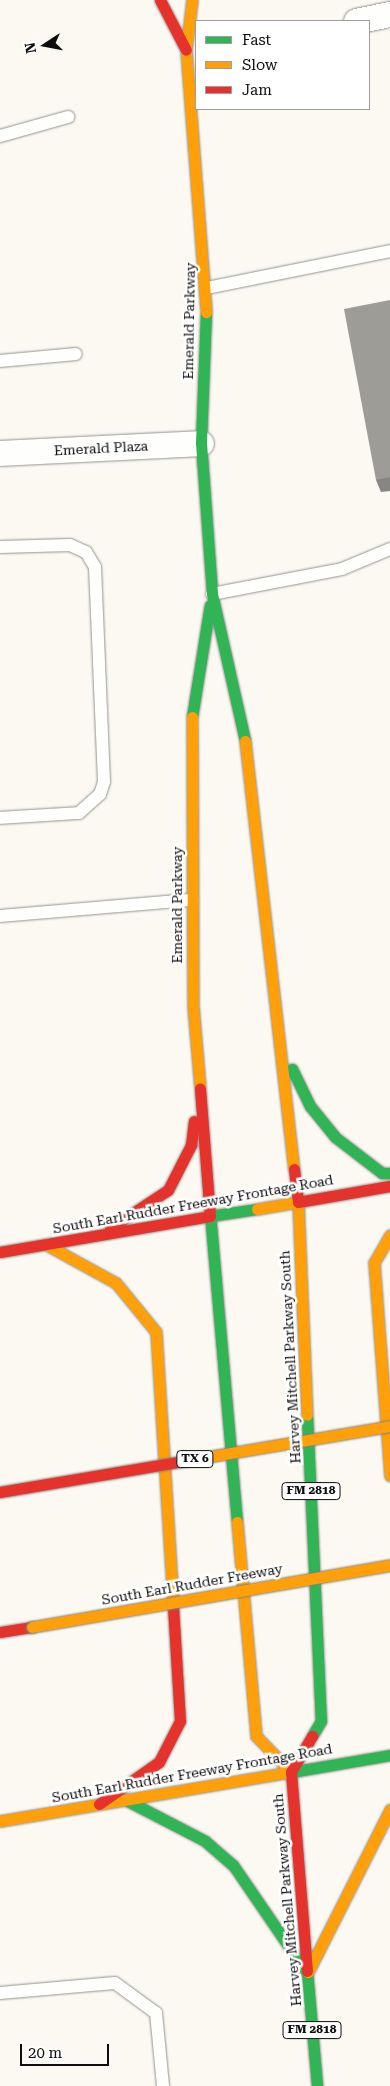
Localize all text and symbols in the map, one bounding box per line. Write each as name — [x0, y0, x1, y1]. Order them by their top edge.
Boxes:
north arrow — [20, 20, 70, 70]
legend — [195, 20, 370, 110]
text: Fast — [242, 31, 271, 49]
text: N — [21, 41, 39, 55]
text: Slow — [242, 56, 277, 74]
text: Jam — [242, 81, 272, 99]
street label: Emerald Parkway — [180, 262, 198, 380]
street label: Emerald Plaza — [53, 437, 149, 459]
street label: Emerald Parkway — [169, 846, 185, 964]
street label: South Earl Rudder Freeway Frontage Road — [51, 1171, 335, 1237]
street label: Harvey Mitchell Parkway South — [276, 1250, 304, 1464]
road number: TX 6 — [176, 1450, 214, 1468]
road number: FM 2818 — [281, 1482, 341, 1500]
street label: South Earl Rudder Freeway — [100, 1560, 284, 1608]
street label: South Earl Rudder Freeway Frontage Road — [50, 1740, 334, 1806]
street label: Harvey Mitchell Parkway South — [269, 1793, 305, 2007]
road number: FM 2818 — [282, 2020, 342, 2040]
scale bar — [22, 2034, 111, 2066]
text: 20 m — [28, 2044, 62, 2062]

